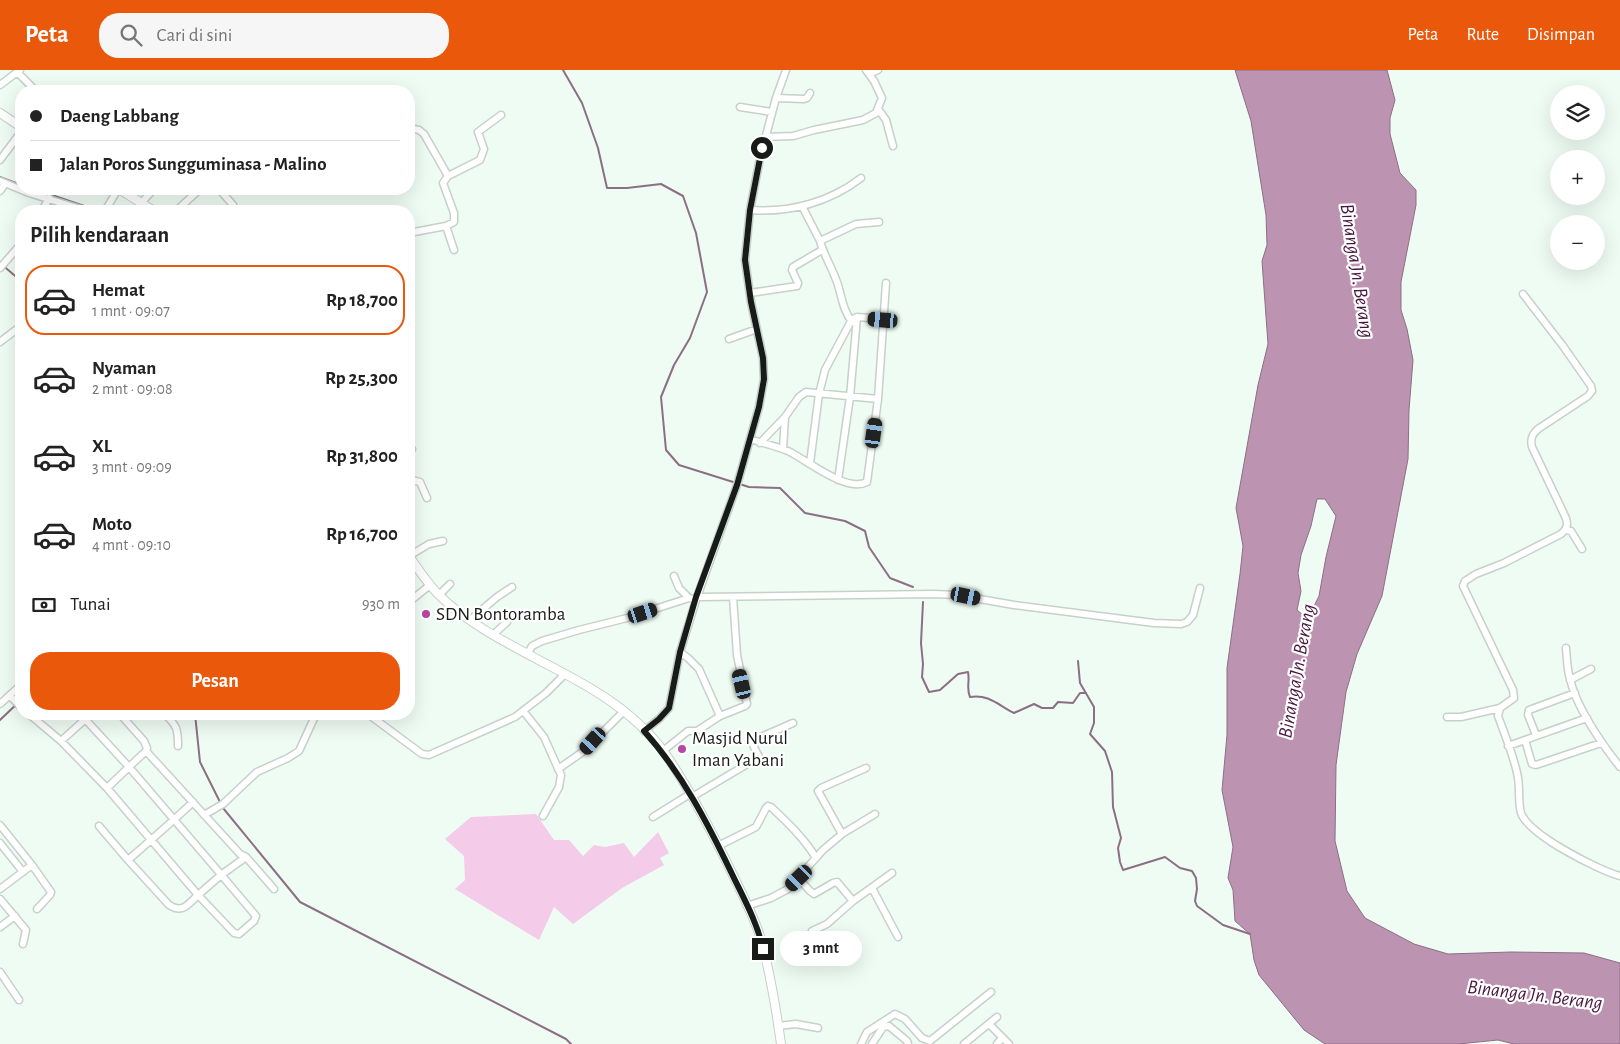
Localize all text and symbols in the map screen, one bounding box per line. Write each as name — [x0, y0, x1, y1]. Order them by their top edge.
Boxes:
search box — [99, 13, 449, 58]
icon: search — [117, 21, 145, 49]
text: Peta — [25, 23, 69, 47]
text: Cari di sini — [157, 26, 232, 45]
text: Peta — [1407, 26, 1438, 44]
text: Rute — [1466, 26, 1499, 44]
text: Disimpan — [1527, 26, 1595, 44]
map controls — [1550, 85, 1605, 270]
button: layers — [1550, 85, 1605, 140]
text: Daeng Labbang — [60, 107, 179, 126]
route start — [751, 137, 773, 159]
button: + — [1550, 150, 1605, 205]
text: Jalan Poros Sungguminasa - Malino — [60, 155, 327, 174]
water label: Binanga Jn. Berang — [1336, 202, 1378, 340]
button: − — [1550, 215, 1605, 270]
text: Pilih kendaraan — [30, 224, 169, 246]
icon: car — [32, 278, 77, 323]
text: Hemat — [92, 281, 145, 300]
text: Rp 18,700 — [326, 291, 398, 310]
text: 1 mnt · 09:07 — [92, 303, 170, 319]
car — [867, 311, 898, 329]
icon: car — [32, 356, 77, 401]
text: Nyaman — [92, 359, 156, 378]
text: Rp 25,300 — [325, 369, 398, 388]
text: 2 mnt · 09:08 — [92, 381, 173, 397]
car — [864, 417, 883, 449]
icon: car — [32, 434, 77, 479]
text: XL — [92, 437, 112, 456]
text: Rp 31,800 — [326, 447, 398, 466]
text: 3 mnt · 09:09 — [92, 459, 172, 475]
icon: car — [32, 512, 77, 557]
text: Moto — [92, 515, 132, 534]
text: Rp 16,700 — [326, 525, 398, 544]
text: 4 mnt · 09:10 — [92, 537, 171, 553]
car — [949, 586, 982, 606]
icon: cash — [30, 591, 58, 619]
text: Tunai — [70, 595, 111, 614]
text: 930 m — [362, 596, 400, 612]
car — [626, 601, 659, 625]
water label: Binanga Jn. Berang — [1275, 602, 1319, 740]
place label: SDN Bontoramba — [436, 605, 566, 624]
marker: SDN Bontoramba — [420, 608, 432, 620]
button: Pesan — [30, 652, 400, 710]
car — [731, 668, 752, 700]
car — [577, 725, 608, 757]
place label: Masjid Nurul Iman Yabani — [692, 729, 788, 770]
marker: Masjid Nurul Iman Yabani — [676, 743, 688, 755]
car — [782, 862, 815, 894]
callout: 3 mnt — [780, 932, 863, 966]
route end — [752, 938, 774, 960]
text: 3 mnt — [803, 940, 839, 956]
water label: Binanga Jn. Berang — [1466, 977, 1604, 1013]

